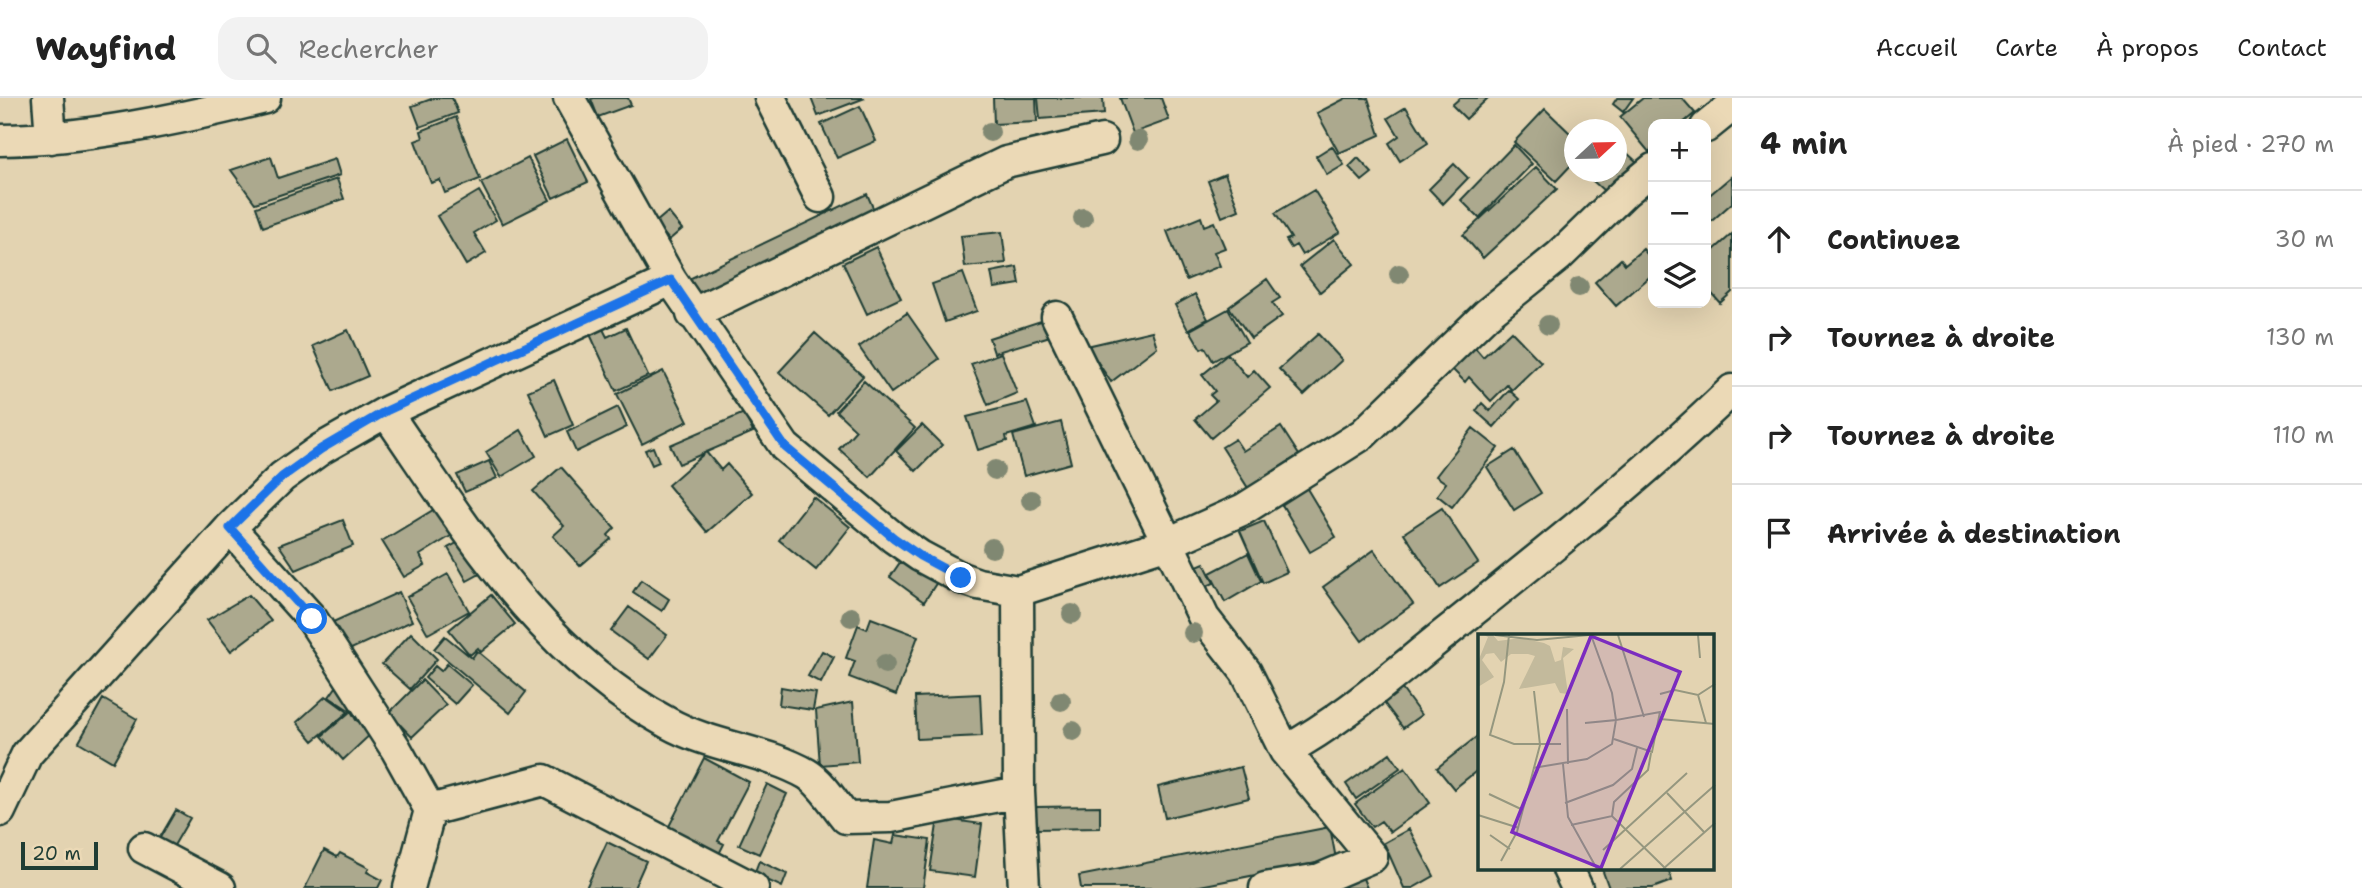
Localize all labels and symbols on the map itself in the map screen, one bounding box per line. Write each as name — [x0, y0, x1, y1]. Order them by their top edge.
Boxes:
north arrow — [1564, 119, 1627, 182]
route end — [945, 562, 976, 593]
route start — [296, 603, 327, 634]
inset map — [1478, 634, 1714, 870]
scale bar — [21, 839, 98, 871]

